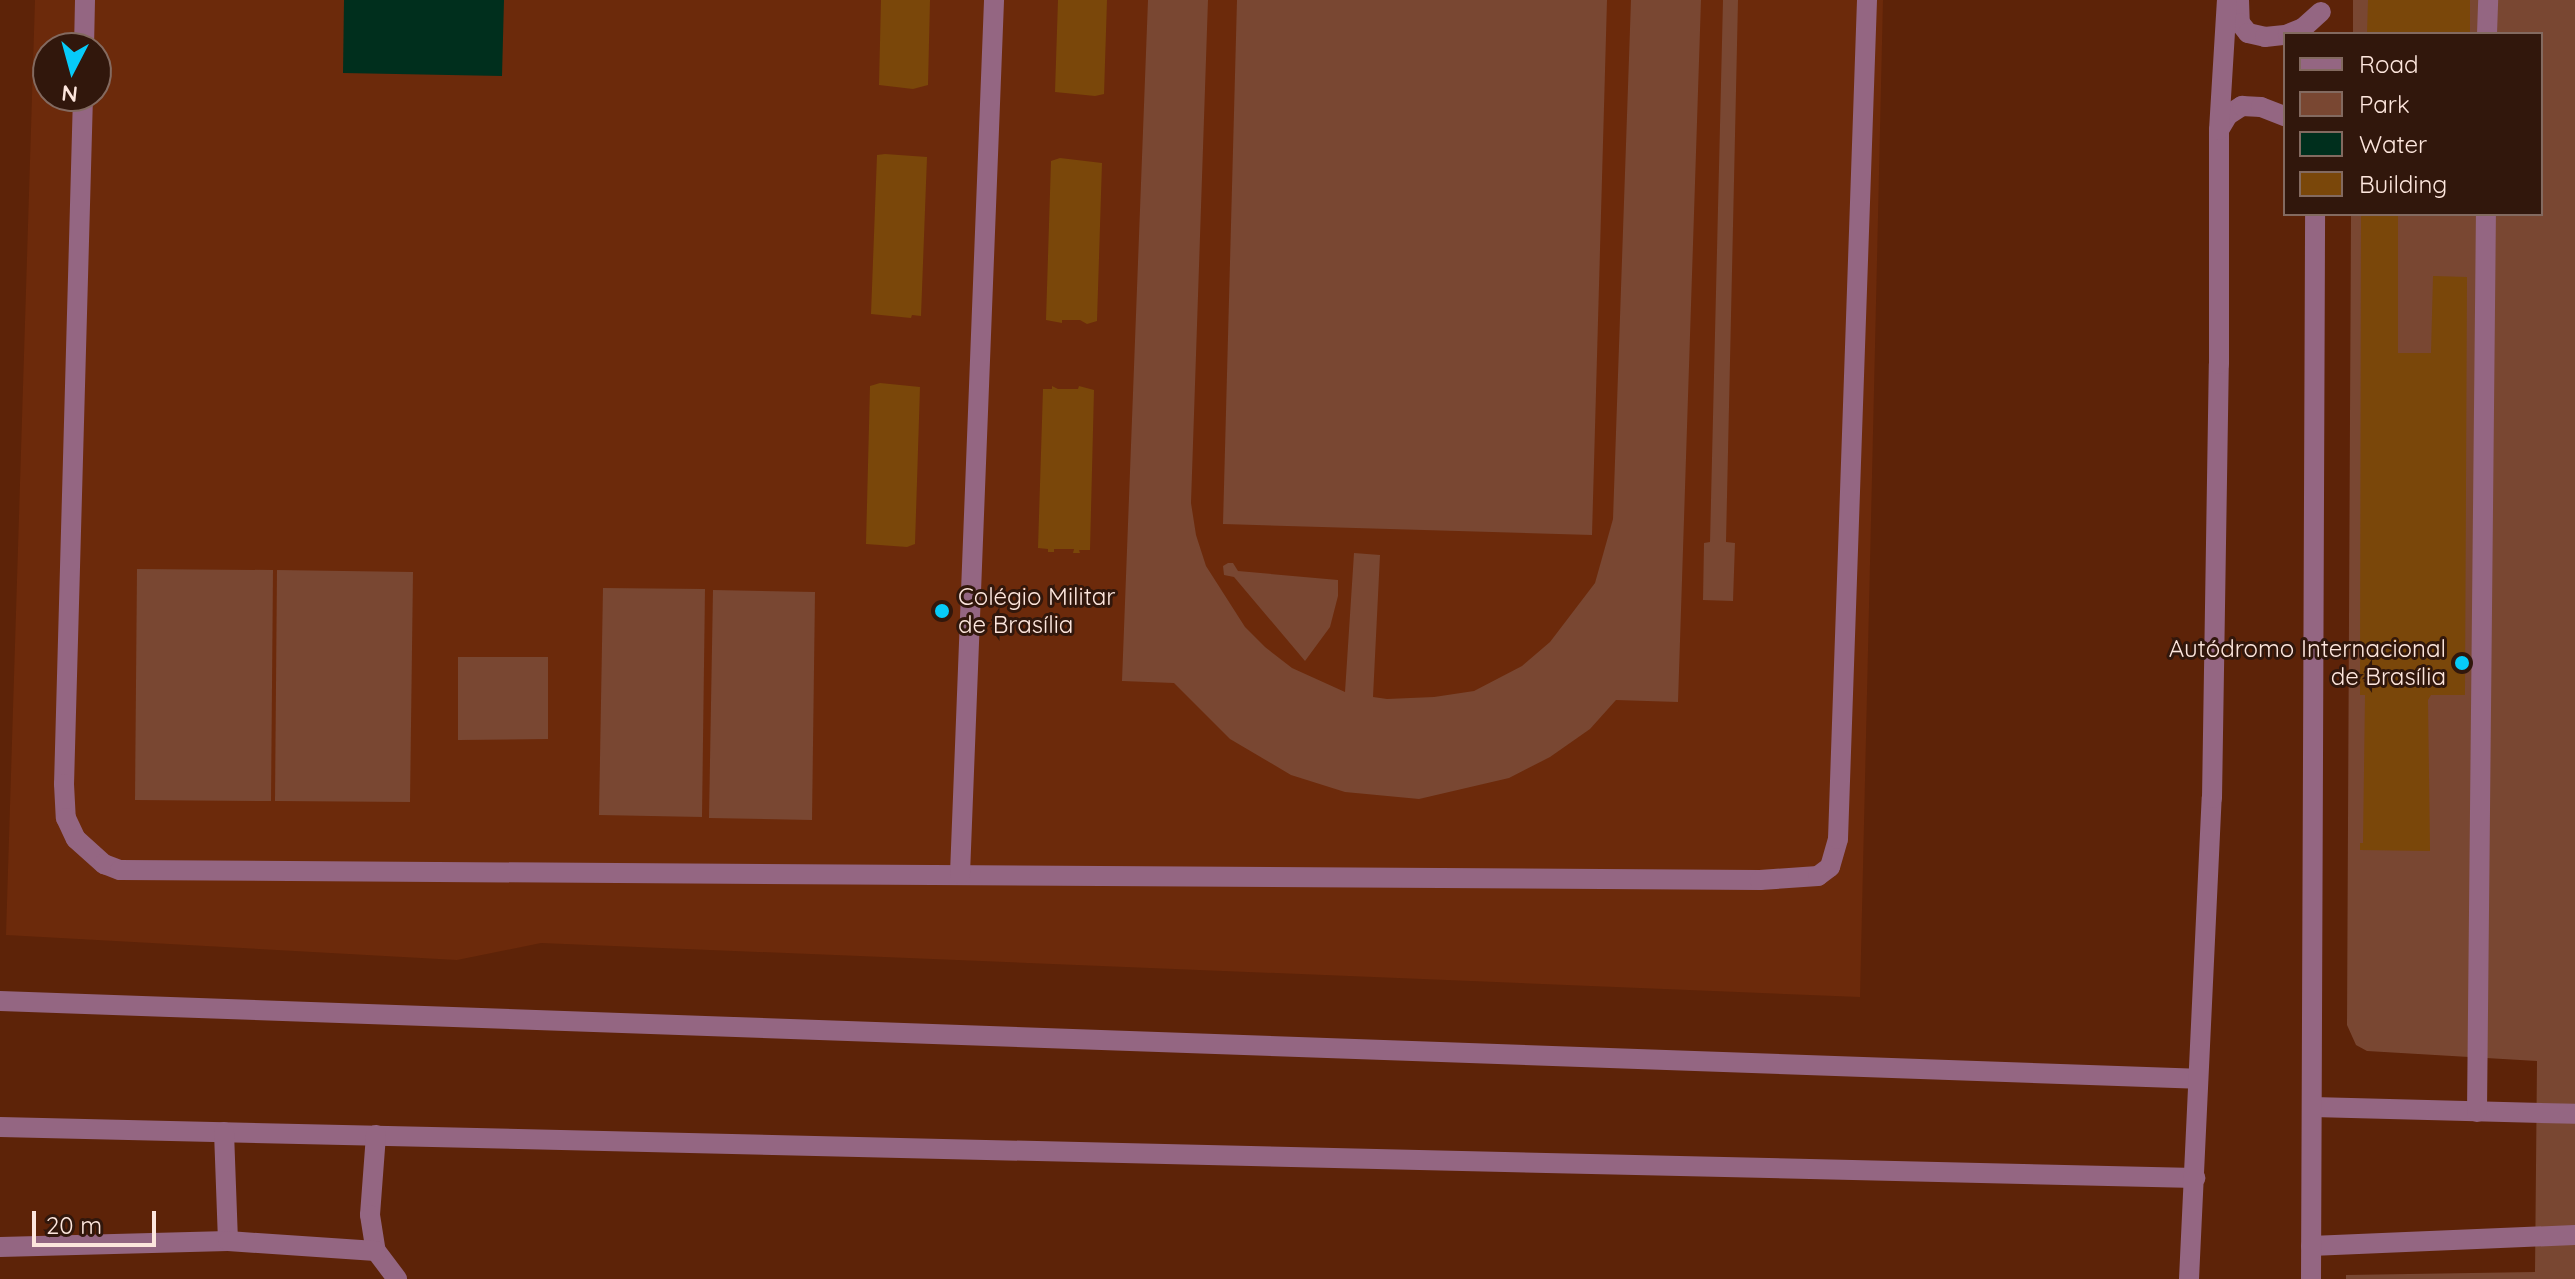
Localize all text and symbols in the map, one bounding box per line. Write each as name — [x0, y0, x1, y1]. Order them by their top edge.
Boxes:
north arrow — [32, 32, 112, 112]
legend — [2283, 32, 2543, 216]
text: Road — [2359, 49, 2419, 79]
text: N — [60, 79, 79, 109]
text: Park — [2359, 89, 2410, 119]
text: Water — [2359, 129, 2427, 159]
text: Building — [2359, 169, 2447, 199]
place label: Colégio Militar de Brasília — [958, 583, 1116, 639]
marker: Colégio Militar de Brasília — [933, 602, 951, 620]
place label: Autódromo Internacional de Brasília — [2169, 635, 2446, 691]
marker: Autódromo Internacional de Brasília — [2453, 654, 2471, 672]
scale bar — [36, 1195, 160, 1245]
text: 20 m — [46, 1210, 102, 1240]

